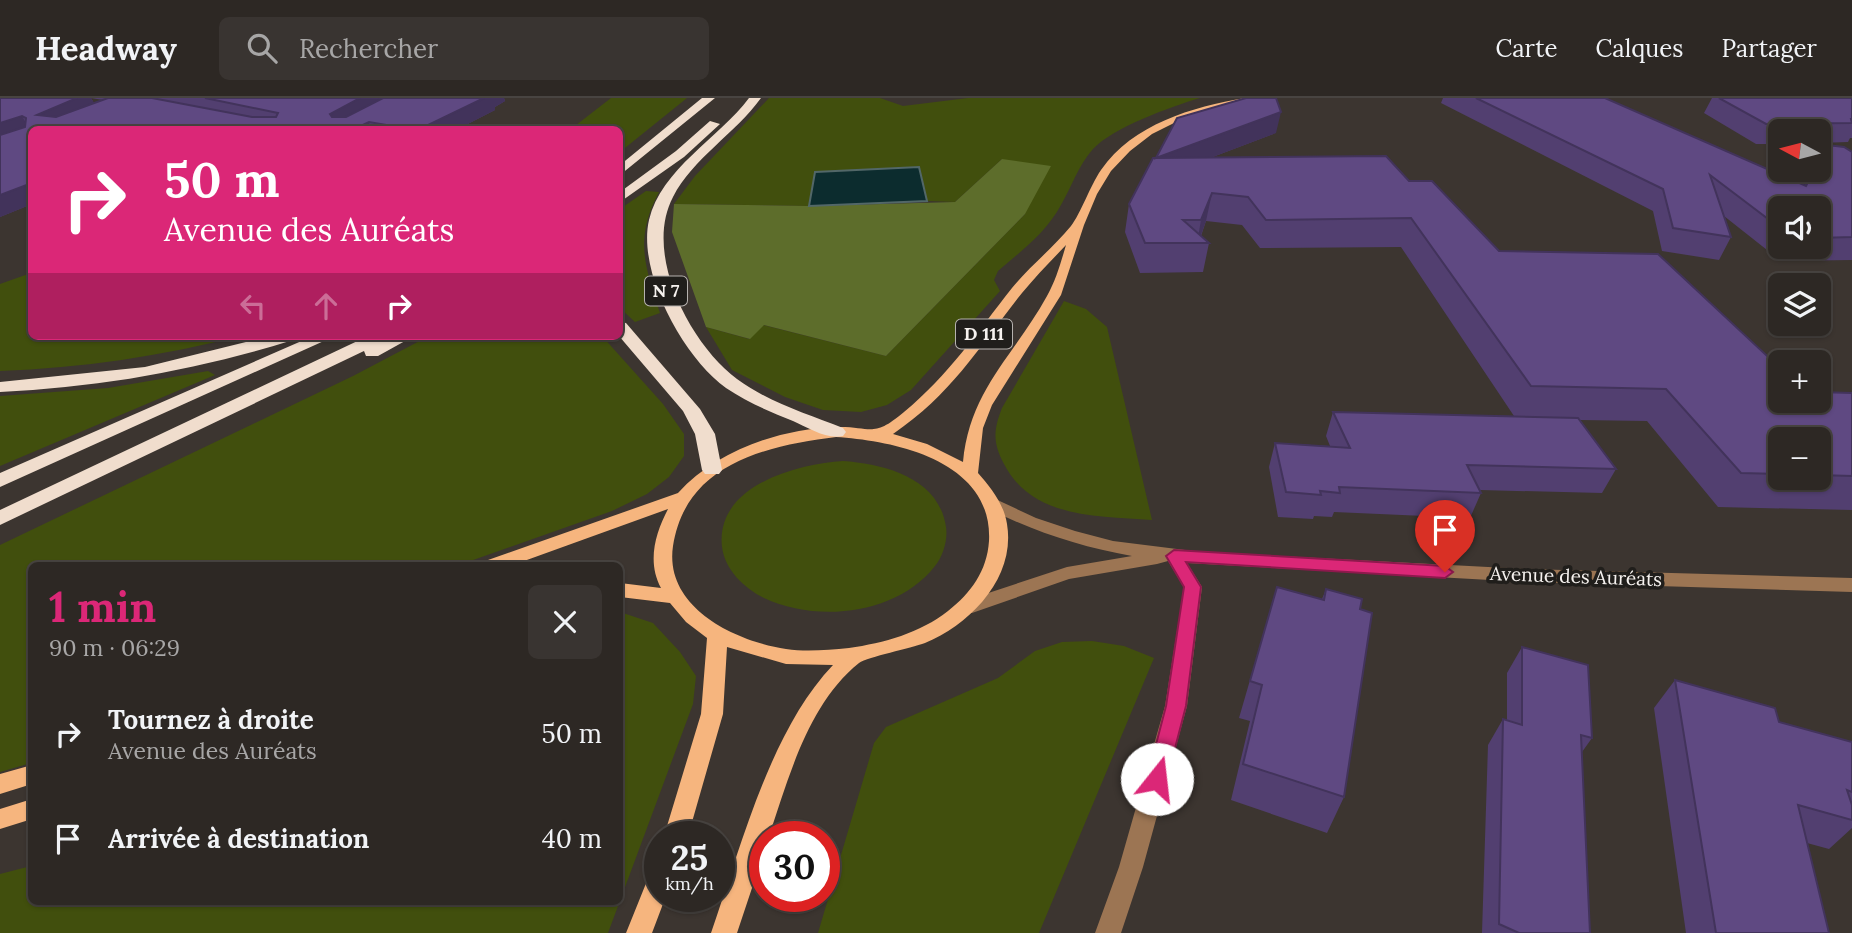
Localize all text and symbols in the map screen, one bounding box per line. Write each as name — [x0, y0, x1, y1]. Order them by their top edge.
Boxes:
search box — [219, 17, 709, 80]
text: Headway — [35, 27, 177, 69]
icon: search — [243, 29, 281, 67]
text: Rechercher — [299, 32, 438, 65]
text: Carte — [1495, 33, 1557, 64]
text: Calques — [1595, 33, 1683, 64]
text: Partager — [1721, 33, 1817, 64]
north arrow — [1768, 119, 1830, 182]
map controls — [1768, 119, 1831, 490]
text: 50 m — [164, 148, 280, 210]
icon: right — [49, 154, 140, 245]
button: sound — [1768, 196, 1831, 259]
text: Avenue des Auréats — [164, 209, 454, 250]
button: layers — [1768, 273, 1831, 336]
road number: N 7 — [645, 276, 687, 306]
icon: left — [234, 287, 272, 325]
icon: ahead — [307, 287, 345, 325]
icon: right — [380, 287, 418, 325]
road number: D 111 — [956, 320, 1012, 348]
button: + — [1768, 350, 1831, 413]
button: − — [1768, 427, 1831, 490]
pin — [1415, 500, 1475, 572]
icon: arrive — [1426, 511, 1464, 549]
street label: Avenue des Auréats — [1488, 561, 1663, 591]
text: 1 min — [49, 580, 156, 634]
button: close — [528, 585, 602, 659]
text: 90 m · 06:29 — [49, 633, 180, 662]
text: Tournez à droite — [108, 703, 314, 736]
icon: right — [49, 715, 87, 753]
text: 50 m — [542, 717, 602, 750]
text: Avenue des Auréats — [108, 736, 317, 765]
position arrow — [1120, 742, 1194, 816]
icon: arrive — [49, 820, 87, 858]
speed limit sign: 30 — [749, 821, 840, 912]
text: Arrivée à destination — [108, 822, 369, 855]
text: 40 m — [542, 822, 602, 855]
text: 25 — [671, 835, 708, 880]
text: km/h — [665, 872, 714, 895]

